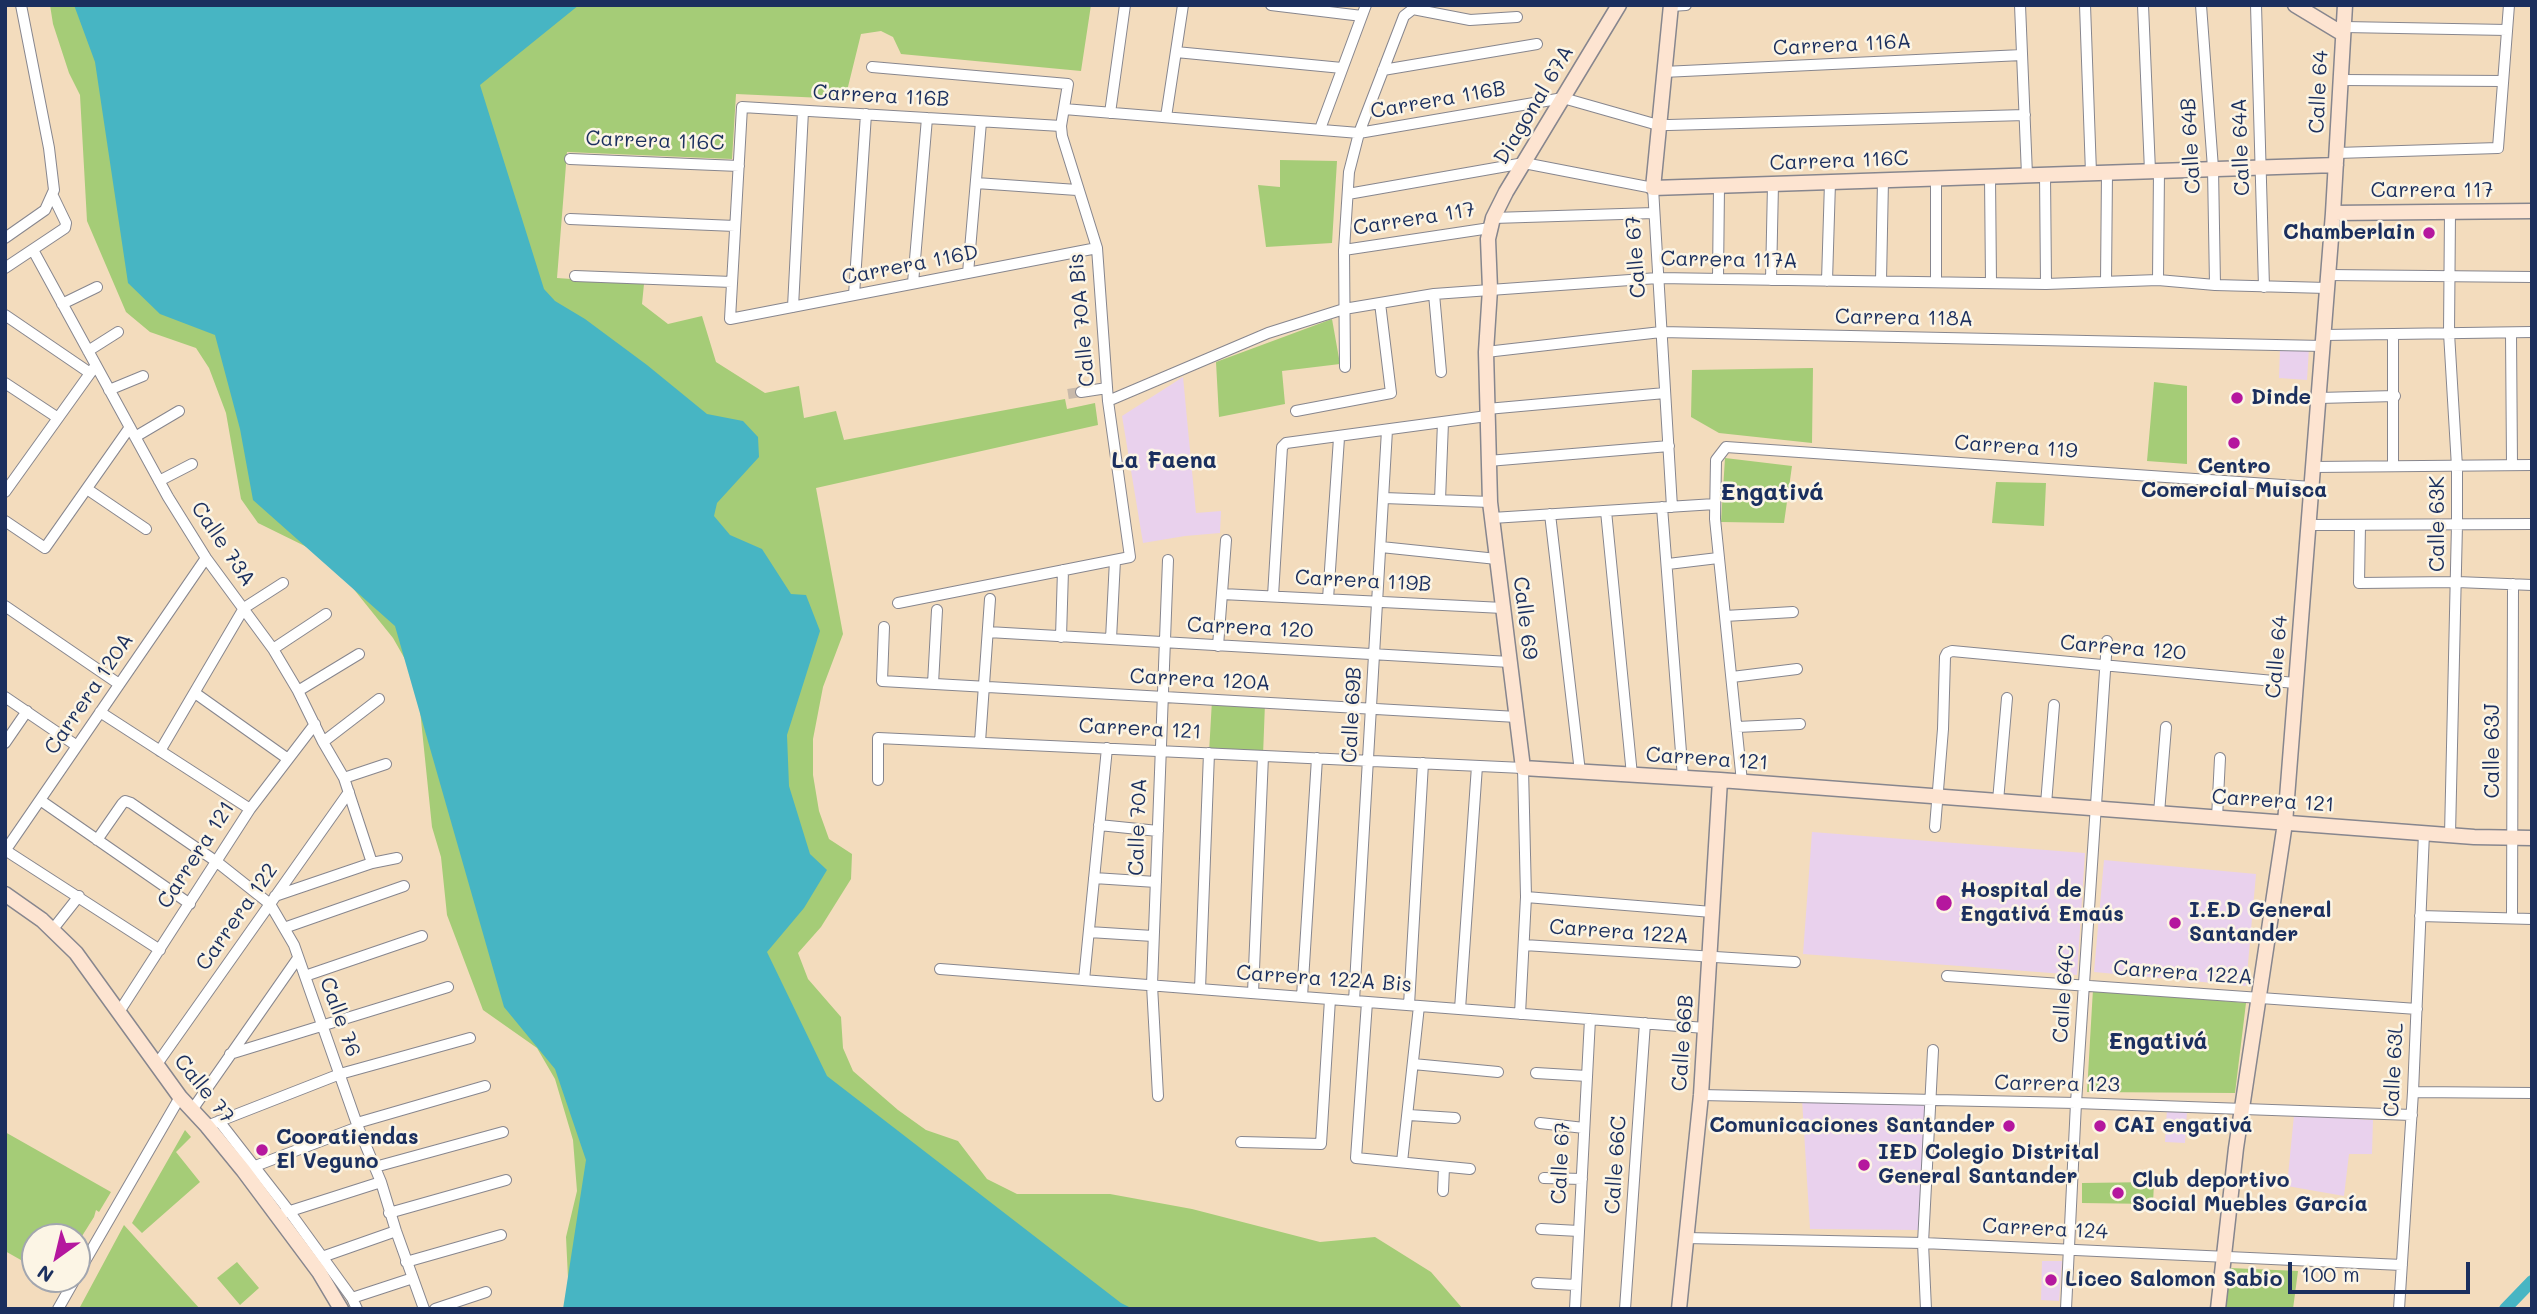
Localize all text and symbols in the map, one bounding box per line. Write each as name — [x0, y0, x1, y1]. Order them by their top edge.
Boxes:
street label: Carrera 116A — [1772, 29, 1912, 61]
street label: Diagonal 67A — [1489, 41, 1579, 169]
street label: Calle 64 — [2304, 50, 2334, 134]
street label: Carrera 116B — [1368, 76, 1508, 124]
street label: Carrera 116B — [812, 80, 950, 112]
street label: Calle 64B — [2176, 97, 2206, 195]
street label: Calle 64A — [2227, 98, 2255, 196]
street label: Carrera 116C — [585, 126, 725, 156]
street label: Carrera 116C — [1769, 146, 1909, 176]
street label: Carrera 117 — [2371, 178, 2493, 204]
street label: Carrera 117 — [1351, 197, 1477, 241]
street label: Calle 67 — [1621, 215, 1651, 299]
place label: Chamberlain — [2283, 220, 2415, 246]
marker: Chamberlain — [2421, 225, 2437, 241]
street label: Carrera 116D — [840, 239, 980, 291]
street label: Carrera 117A — [1660, 246, 1798, 274]
street label: Calle 70A Bis — [1064, 252, 1100, 388]
street label: Carrera 118A — [1835, 304, 1973, 332]
place label: Dinde — [2251, 385, 2311, 411]
marker: Dinde — [2229, 390, 2245, 406]
street label: Carrera 119 — [1953, 430, 2079, 464]
marker: Centro Comercial Muisca — [2226, 435, 2242, 451]
district label: La Faena — [1111, 447, 1217, 475]
place label: Centro Comercial Muisca — [2141, 454, 2327, 504]
street label: Calle 63K — [2425, 476, 2451, 572]
district label: Engativá — [1720, 479, 1824, 507]
street label: Calle 73A — [185, 497, 261, 591]
street label: Carrera 119B — [1294, 565, 1432, 597]
street label: Calle 69 — [1507, 575, 1543, 661]
street label: Carrera 120 — [1186, 612, 1314, 644]
street label: Calle 64 — [2261, 614, 2293, 700]
street label: Carrera 120A — [39, 628, 139, 760]
street label: Carrera 120 — [2059, 630, 2187, 666]
street label: Carrera 120A — [1129, 664, 1271, 696]
street label: Calle 69B — [1337, 666, 1367, 764]
street label: Calle 63J — [2480, 704, 2506, 798]
street label: Carrera 121 — [1078, 713, 1202, 745]
street label: Carrera 121 — [1645, 742, 1769, 776]
street label: Calle 70A — [1124, 778, 1152, 876]
street label: Carrera 121 — [2211, 784, 2335, 818]
street label: Carrera 121 — [152, 797, 240, 913]
street label: Carrera 122 — [191, 858, 283, 976]
place label: Hospital de Engativá Emaús — [1960, 878, 2124, 928]
marker: Hospital de Engativá Emaús — [1934, 893, 1954, 913]
place label: I.E.D General Santander — [2189, 898, 2331, 948]
street label: Carrera 122A — [1548, 915, 1690, 949]
marker: I.E.D General Santander — [2167, 915, 2183, 931]
street label: Calle 64C — [2048, 944, 2080, 1044]
street label: Carrera 122A — [2112, 956, 2254, 990]
street label: Carrera 122A Bis — [1235, 960, 1413, 998]
street label: Calle 76 — [314, 974, 366, 1060]
street label: Calle 66B — [1667, 994, 1699, 1092]
street label: Calle 63L — [2379, 1022, 2409, 1118]
district label: Engativá — [2108, 1028, 2208, 1056]
street label: Calle 77 — [169, 1049, 239, 1129]
street label: Carrera 123 — [1994, 1070, 2120, 1098]
place label: Comunicaciones Santander — [1709, 1113, 1995, 1139]
place label: CAI engativá — [2114, 1113, 2252, 1139]
street label: Calle 66C — [1600, 1115, 1632, 1215]
marker: Comunicaciones Santander — [2001, 1118, 2017, 1134]
marker: CAI engativá — [2092, 1118, 2108, 1134]
street label: Calle 67 — [1546, 1121, 1576, 1205]
place label: Cooratiendas El Veguno — [276, 1125, 419, 1175]
place label: IED Colegio Distrital General Santander — [1878, 1140, 2099, 1190]
marker: Cooratiendas El Veguno — [254, 1142, 270, 1158]
marker: IED Colegio Distrital General Santander — [1856, 1157, 1872, 1173]
place label: Club deportivo Social Muebles García — [2132, 1168, 2368, 1218]
marker: Club deportivo Social Muebles García — [2110, 1185, 2126, 1201]
street label: Carrera 124 — [1981, 1213, 2109, 1245]
north arrow — [21, 1223, 91, 1293]
scale bar — [2292, 1248, 2474, 1292]
text: N — [32, 1260, 58, 1289]
text: 100 m — [2301, 1260, 2360, 1287]
place label: Liceo Salomon Sabio — [2065, 1267, 2282, 1293]
marker: Liceo Salomon Sabio — [2043, 1272, 2059, 1288]

